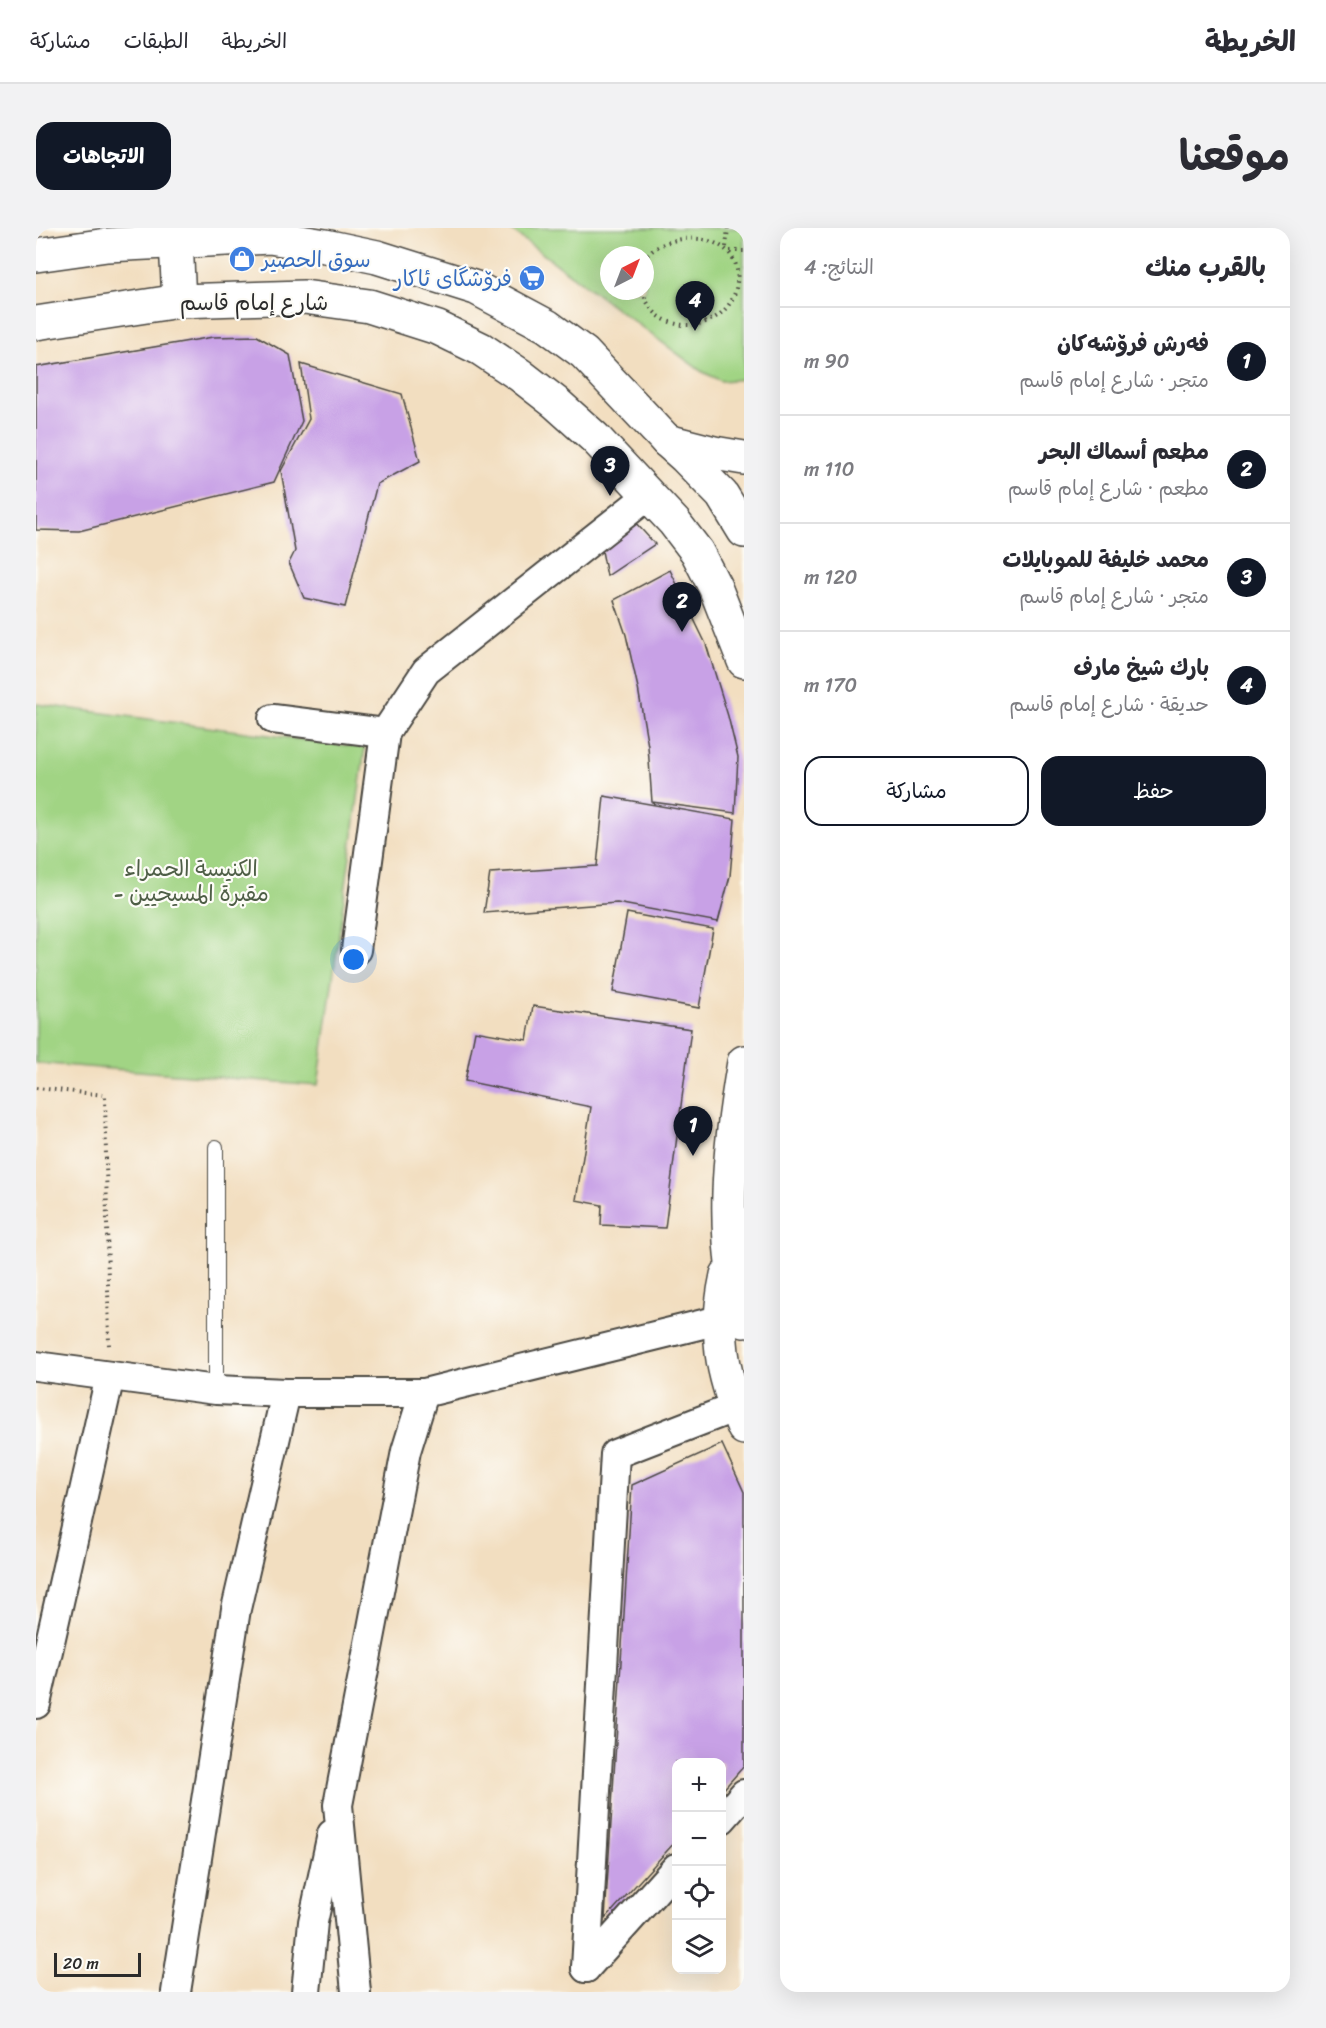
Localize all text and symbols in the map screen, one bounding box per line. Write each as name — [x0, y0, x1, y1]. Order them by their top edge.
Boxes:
text: الخريطة — [1205, 17, 1296, 66]
text: مشاركة — [30, 22, 91, 60]
text: الطبقات — [124, 22, 189, 60]
text: الخريطة — [222, 22, 287, 60]
text: موقعنا — [1179, 119, 1290, 193]
button: الاتجاهات — [36, 122, 171, 190]
place label: سوق الحصير — [260, 240, 371, 279]
shop icon: سوق الحصير — [227, 244, 257, 274]
text: بالقرب منك — [1145, 244, 1266, 290]
north arrow — [600, 246, 654, 300]
text: النتائج: 4 — [804, 250, 874, 285]
place label: فرۆشگای ئاکار — [392, 259, 512, 298]
supermarket icon: فرۆشگای ئاکار — [517, 263, 547, 293]
pin: 4 — [676, 282, 714, 331]
street label: شارع إمام قاسم — [180, 283, 328, 322]
text: فەرش فرۆشەکان — [1057, 324, 1209, 363]
text: 90 m — [804, 344, 850, 379]
text: 1 — [1242, 344, 1251, 379]
text: متجر · شارع إمام قاسم — [1019, 363, 1209, 398]
text: مطعم أسماك البحر — [1039, 432, 1209, 471]
pin: 3 — [590, 446, 630, 496]
text: 110 m — [804, 452, 854, 487]
text: 2 — [1241, 452, 1252, 487]
text: مطعم · شارع إمام قاسم — [1008, 471, 1209, 506]
text: محمد خليفة للموبايلات — [1003, 540, 1209, 579]
text: 120 m — [804, 560, 857, 595]
text: 3 — [1241, 560, 1252, 595]
text: متجر · شارع إمام قاسم — [1019, 579, 1209, 614]
pin: 2 — [662, 582, 702, 632]
text: بارك شيخ مارف — [1074, 648, 1209, 687]
text: 170 m — [804, 668, 857, 703]
text: 4 — [1240, 668, 1253, 703]
text: حديقة · شارع إمام قاسم — [1009, 687, 1209, 722]
button: مشاركة — [804, 756, 1029, 826]
button: حفظ — [1041, 756, 1266, 826]
park label: الكنيسة الحمراء - مقبرة المسيحيين — [113, 849, 269, 913]
your location — [339, 945, 368, 974]
pin: 1 — [674, 1106, 712, 1156]
map controls — [672, 1758, 726, 1974]
button: + — [672, 1758, 726, 1812]
button: − — [672, 1812, 726, 1866]
button: locate — [672, 1866, 726, 1920]
button: layers — [672, 1920, 726, 1974]
text: 20 m — [63, 1949, 99, 1978]
scale bar — [54, 1950, 141, 1978]

